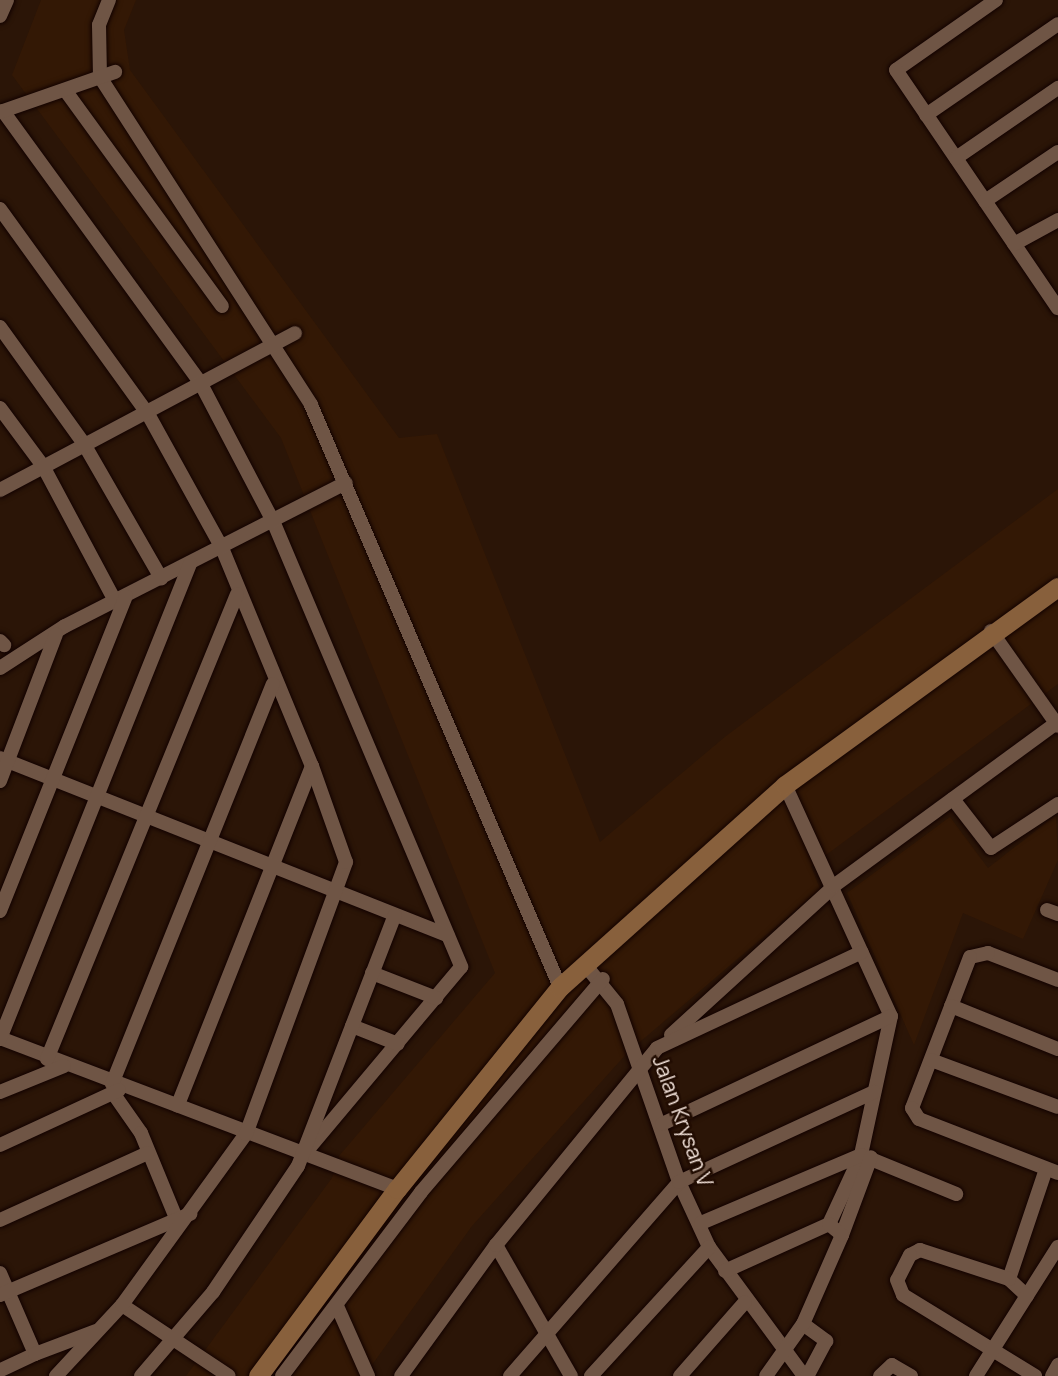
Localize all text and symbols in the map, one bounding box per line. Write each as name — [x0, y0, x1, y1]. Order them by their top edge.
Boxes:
street label: Jalan Krysan V — [648, 1052, 718, 1190]

